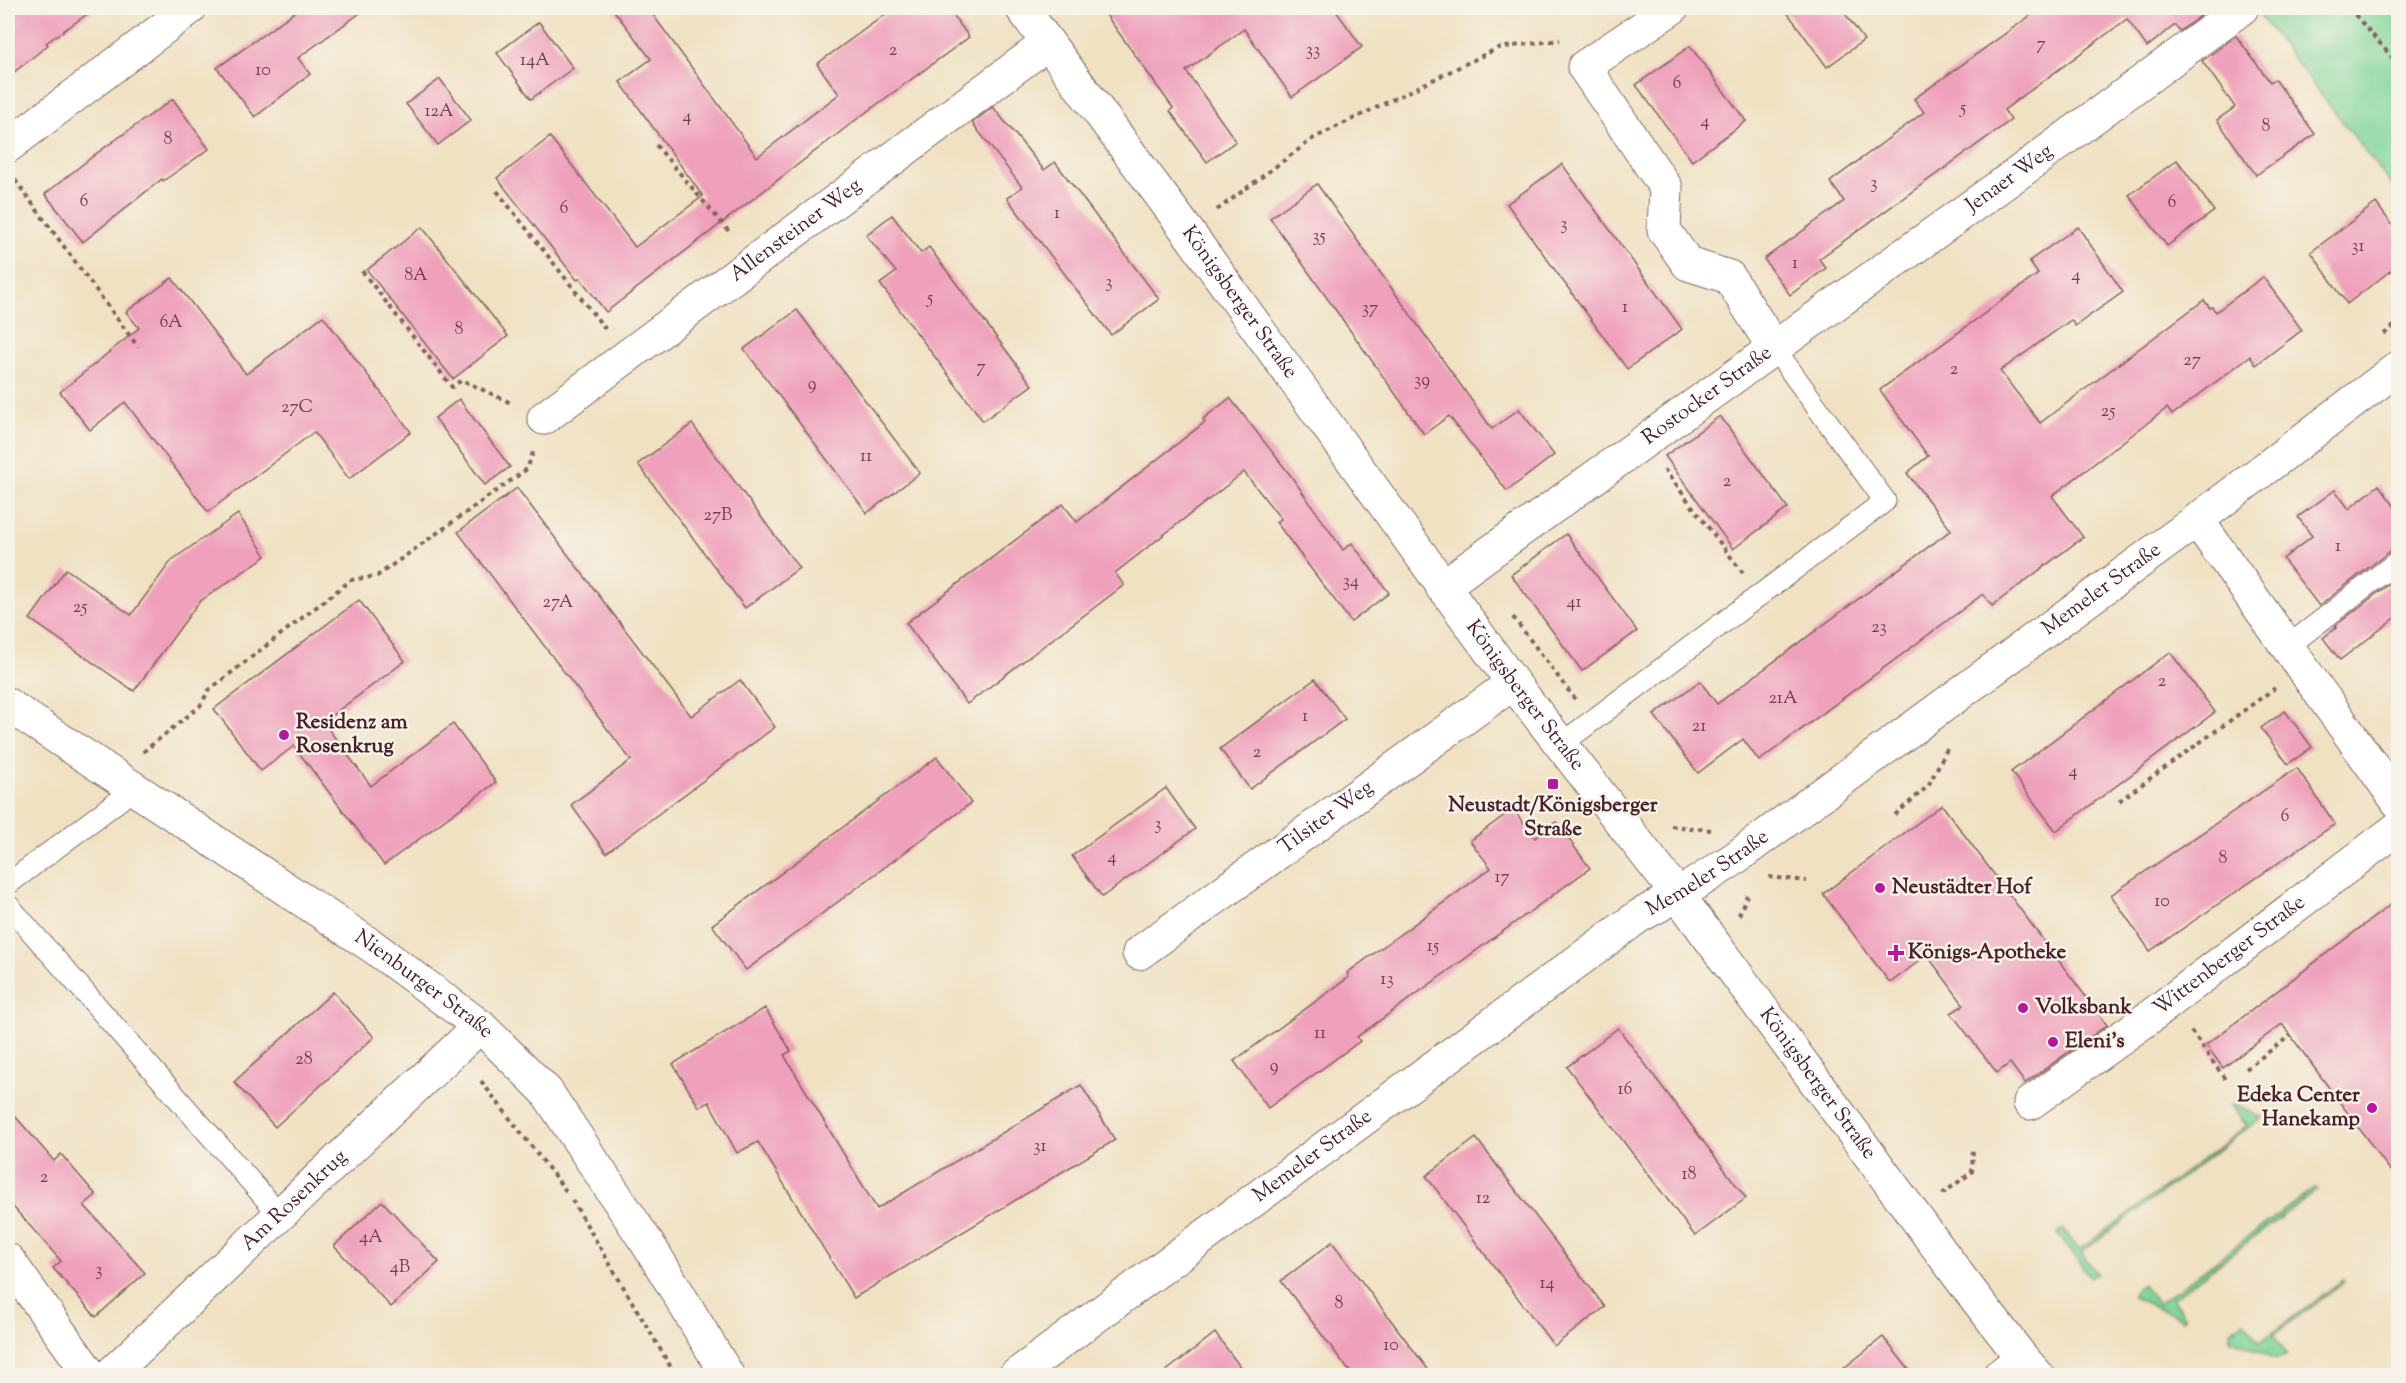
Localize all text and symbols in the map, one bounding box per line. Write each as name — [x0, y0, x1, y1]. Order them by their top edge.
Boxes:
house number: 7 — [2036, 32, 2046, 58]
house number: 2 — [889, 38, 898, 64]
house number: 33 — [1306, 38, 1320, 64]
house number: 14A — [520, 48, 550, 74]
house number: 10 — [255, 58, 271, 84]
house number: 6 — [1673, 71, 1682, 97]
house number: 5 — [1959, 96, 1966, 122]
house number: 12A — [424, 99, 454, 125]
house number: 4 — [682, 104, 692, 130]
house number: 4 — [1700, 109, 1710, 135]
house number: 8 — [2262, 114, 2271, 140]
house number: 8 — [164, 127, 173, 153]
street label: Jenaer Weg — [1959, 137, 2059, 221]
street label: Allensteiner Weg — [724, 171, 868, 290]
house number: 3 — [1870, 171, 1878, 197]
house number: 6 — [80, 189, 89, 215]
house number: 6 — [2168, 190, 2177, 216]
house number: 6 — [560, 196, 569, 222]
house number: 1 — [1054, 201, 1060, 227]
house number: 3 — [1560, 212, 1568, 238]
street label: Königsberger Straße — [1174, 220, 1304, 385]
house number: 35 — [1312, 224, 1326, 250]
house number: 31 — [2351, 234, 2365, 260]
house number: 1 — [1792, 251, 1798, 277]
house number: 8A — [404, 263, 428, 289]
house number: 4 — [2071, 263, 2081, 289]
house number: 3 — [1105, 270, 1113, 296]
house number: 5 — [926, 286, 933, 312]
house number: 1 — [1622, 295, 1628, 321]
house number: 37 — [1362, 296, 1378, 322]
house number: 6A — [159, 310, 183, 336]
house number: 8 — [455, 317, 464, 343]
street label: Rostocker Straße — [1636, 339, 1779, 453]
house number: 27 — [2183, 348, 2201, 374]
house number: 7 — [976, 355, 986, 381]
house number: 2 — [1950, 357, 1959, 383]
house number: 39 — [1414, 368, 1430, 394]
house number: 9 — [808, 372, 817, 398]
house number: 27C — [281, 395, 313, 421]
house number: 25 — [2101, 399, 2115, 425]
house number: 11 — [860, 444, 872, 470]
house number: 2 — [1723, 469, 1732, 495]
house number: 27B — [704, 503, 732, 529]
house number: 1 — [2335, 534, 2341, 560]
street label: Memeler Straße — [2036, 536, 2168, 644]
house number: 34 — [1343, 569, 1359, 595]
house number: 27A — [543, 590, 574, 616]
house number: 41 — [1566, 590, 1582, 616]
house number: 25 — [73, 595, 87, 621]
street label: Königsberger Straße — [1458, 614, 1591, 778]
house number: 23 — [1871, 615, 1887, 641]
house number: 2 — [2158, 669, 2167, 695]
house number: 21A — [1768, 686, 1798, 712]
house number: 1 — [1302, 704, 1308, 730]
place label: Residenz am Rosenkrug — [296, 708, 408, 762]
house number: 21 — [1692, 714, 1706, 740]
marker: Residenz am Rosenkrug — [277, 728, 291, 742]
house number: 2 — [1253, 740, 1262, 766]
house number: 4 — [2068, 759, 2078, 785]
street label: Tilsiter Weg — [1273, 773, 1380, 862]
marker: Neustadt/Königsberger Straße — [1546, 777, 1560, 791]
place label: Neustadt/Königsberger Straße — [1448, 791, 1658, 845]
house number: 6 — [2281, 804, 2290, 830]
house number: 3 — [1154, 812, 1162, 838]
street label: Memeler Straße — [1641, 823, 1776, 924]
house number: 4 — [1107, 845, 1117, 871]
house number: 8 — [2219, 846, 2228, 872]
house number: 17 — [1494, 865, 1510, 891]
place label: Neustädter Hof — [1892, 873, 2033, 903]
marker: Neustädter Hof — [1873, 881, 1887, 895]
street label: Wittenberger Straße — [2147, 888, 2312, 1024]
house number: 10 — [2154, 889, 2170, 915]
street label: Nienburger Straße — [348, 923, 500, 1046]
house number: 15 — [1427, 934, 1439, 960]
place label: Königs-Apotheke — [1908, 938, 2067, 968]
marker: Königs-Apotheke — [1889, 946, 1903, 960]
house number: 13 — [1380, 967, 1394, 993]
place label: Volksbank — [2035, 993, 2132, 1023]
marker: Volksbank — [2016, 1001, 2030, 1015]
street label: Königsberger Straße — [1751, 1002, 1883, 1166]
house number: 11 — [1314, 1021, 1326, 1047]
place label: Eleni's — [2065, 1027, 2125, 1057]
marker: Eleni's — [2046, 1035, 2060, 1049]
house number: 28 — [295, 1047, 313, 1073]
house number: 9 — [1270, 1054, 1279, 1080]
house number: 16 — [1617, 1077, 1633, 1103]
place label: Edeka Center Hanekamp — [2237, 1081, 2360, 1135]
marker: Edeka Center Hanekamp — [2365, 1101, 2379, 1115]
street label: Memeler Straße — [1247, 1102, 1379, 1211]
house number: 31 — [1033, 1134, 1047, 1160]
street label: Am Rosenkrug — [234, 1143, 354, 1259]
house number: 18 — [1681, 1162, 1697, 1188]
house number: 2 — [40, 1165, 49, 1191]
house number: 12 — [1476, 1186, 1491, 1212]
house number: 4A — [359, 1225, 383, 1251]
house number: 4B — [390, 1255, 410, 1281]
house number: 3 — [95, 1258, 103, 1284]
house number: 14 — [1539, 1271, 1555, 1297]
house number: 8 — [1335, 1291, 1344, 1317]
house number: 10 — [1383, 1333, 1399, 1359]

